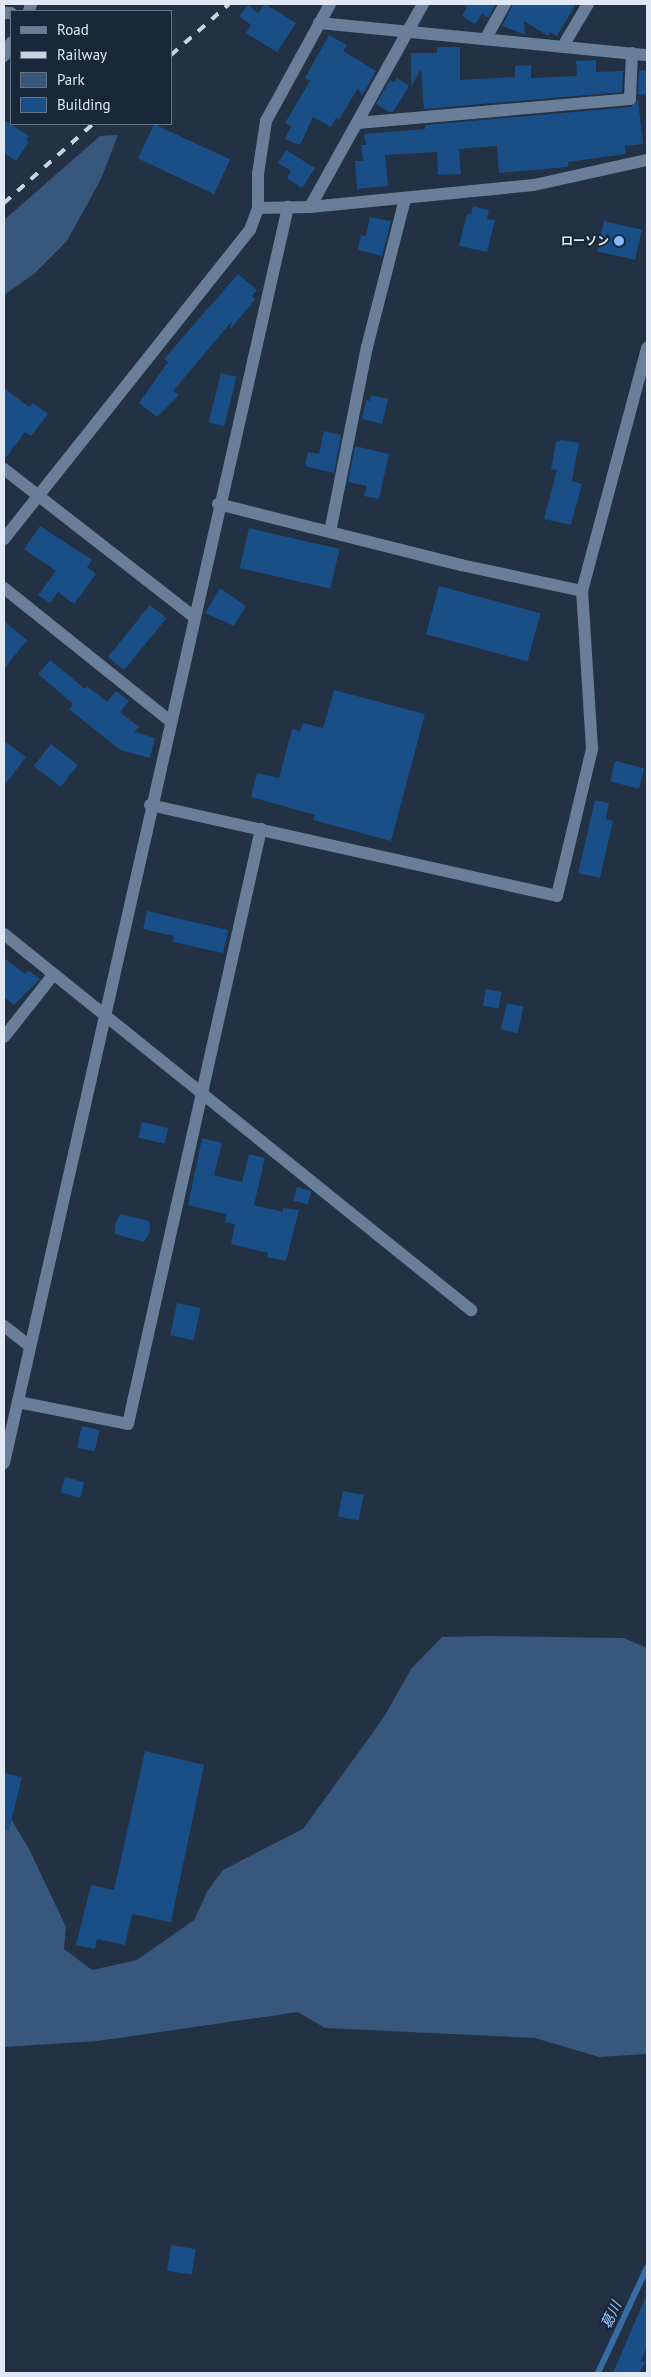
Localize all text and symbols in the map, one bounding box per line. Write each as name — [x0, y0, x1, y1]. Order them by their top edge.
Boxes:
legend — [10, 10, 172, 125]
text: Road — [57, 20, 89, 39]
text: Railway — [57, 45, 107, 64]
text: Park — [57, 70, 85, 89]
text: Building — [57, 95, 111, 114]
place label: ローソン — [561, 234, 609, 248]
marker: ローソン — [613, 235, 625, 247]
water label: 葛川 — [597, 2299, 625, 2331]

